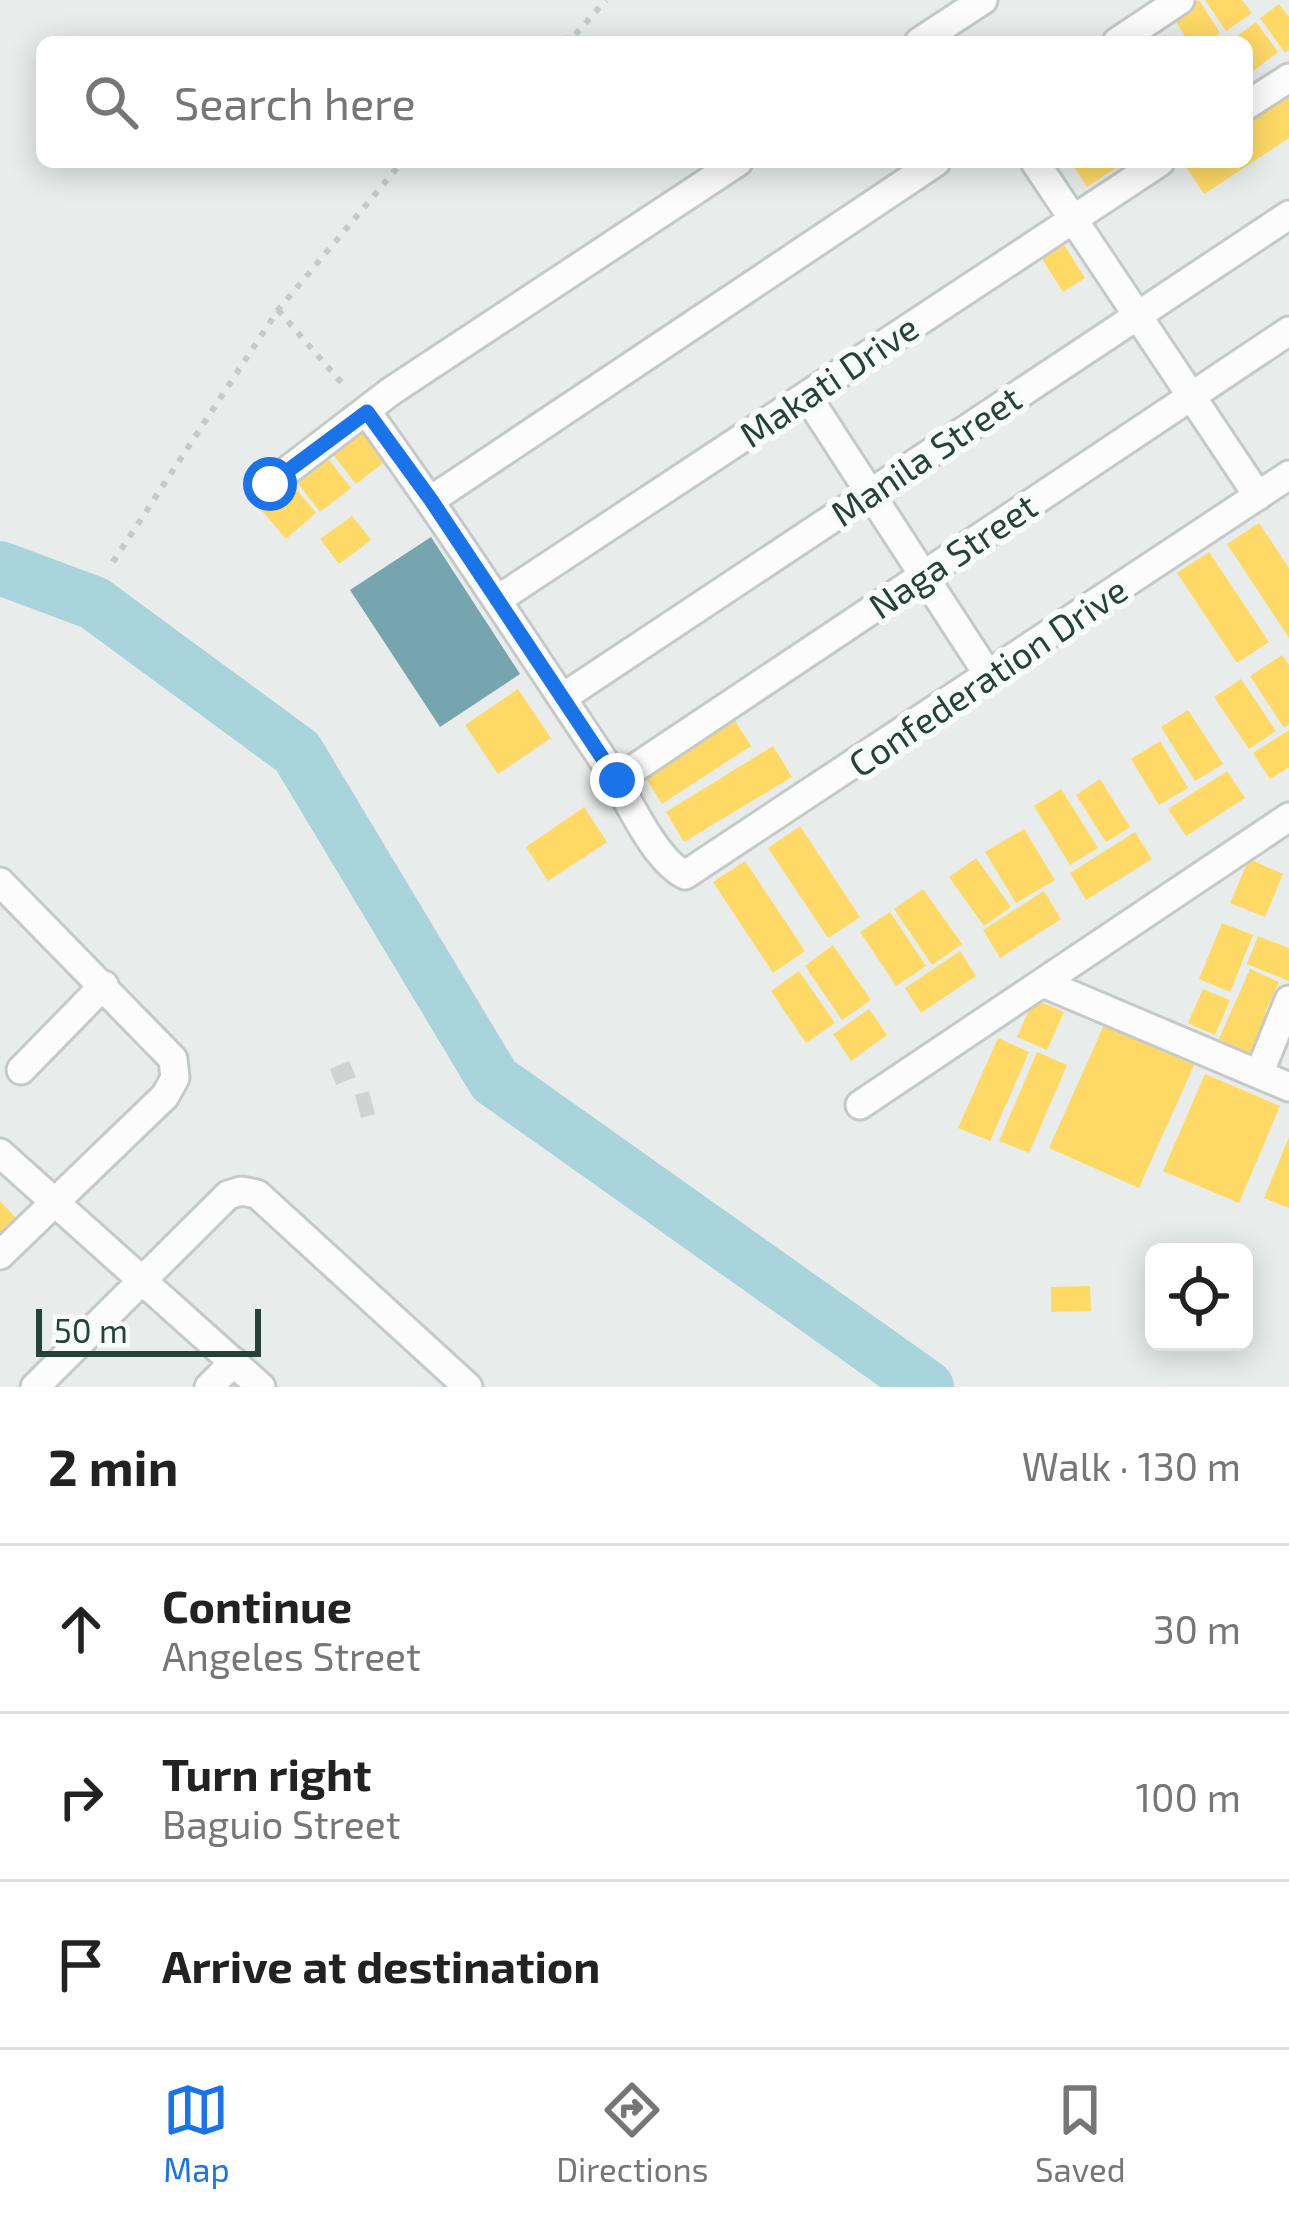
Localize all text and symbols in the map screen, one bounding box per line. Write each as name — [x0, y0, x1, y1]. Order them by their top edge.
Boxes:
search box — [36, 36, 1253, 168]
icon: search — [78, 69, 144, 135]
text: Search here — [174, 75, 416, 129]
street label: Makati Drive — [731, 304, 925, 455]
street label: Manila Street — [822, 375, 1028, 534]
route start — [243, 457, 297, 511]
street label: Naga Street — [860, 483, 1044, 627]
street label: Confederation Drive — [840, 567, 1134, 785]
route end — [590, 753, 644, 807]
map controls — [1145, 1243, 1253, 1351]
button: locate — [1145, 1243, 1253, 1351]
scale bar — [36, 1303, 261, 1356]
text: 50 m — [54, 1310, 128, 1350]
text: 2 min — [48, 1435, 178, 1496]
text: Walk · 130 m — [1022, 1442, 1241, 1489]
text: Continue — [162, 1578, 352, 1632]
icon: ahead — [48, 1596, 114, 1662]
text: 30 m — [1153, 1605, 1241, 1652]
text: Angeles Street — [162, 1632, 421, 1679]
text: Turn right — [162, 1746, 371, 1800]
icon: right — [48, 1764, 114, 1830]
text: 100 m — [1136, 1773, 1241, 1820]
text: Baguio Street — [162, 1800, 401, 1847]
icon: arrive — [48, 1932, 114, 1998]
text: Arrive at destination — [162, 1938, 600, 1992]
tab: Map — [163, 2077, 230, 2189]
tab: Directions — [556, 2077, 708, 2189]
tab: Saved — [1035, 2077, 1126, 2189]

